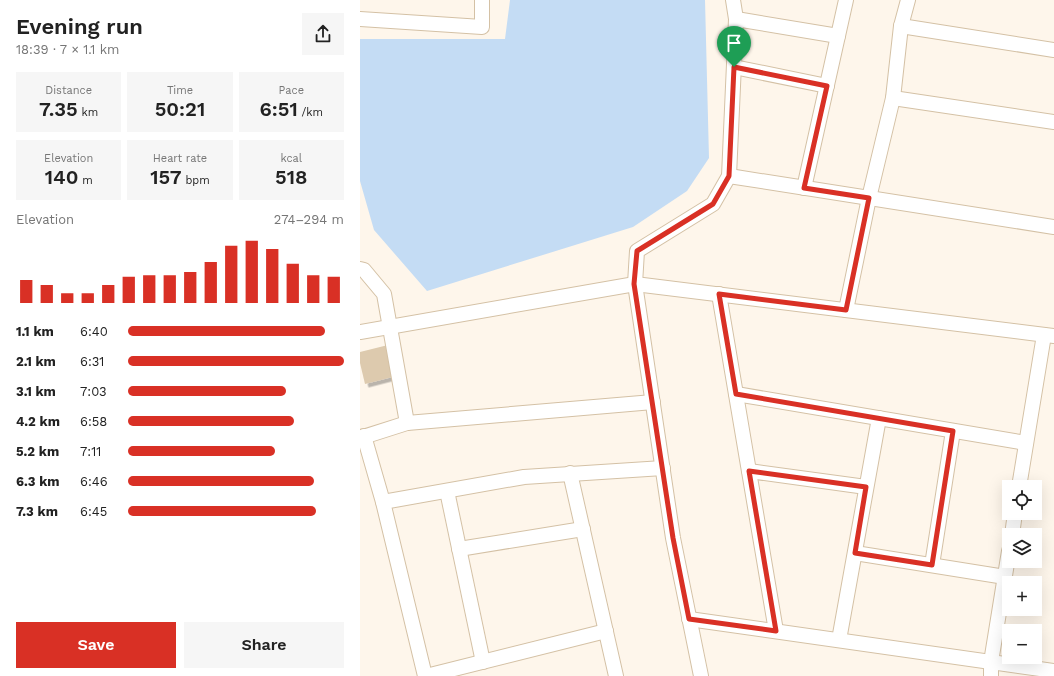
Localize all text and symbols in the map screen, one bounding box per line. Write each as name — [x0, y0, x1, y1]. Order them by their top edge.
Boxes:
button: share — [302, 13, 344, 55]
text: Evening run — [16, 14, 143, 39]
pin — [717, 26, 751, 67]
icon: arrive — [723, 32, 745, 54]
text: 18:39 · 7 × 1.1 km — [16, 42, 119, 57]
text: Distance — [45, 84, 92, 97]
text: Time — [167, 84, 193, 97]
text: Pace — [279, 84, 304, 97]
text: 7.35 — [39, 97, 78, 121]
text: 50:21 — [155, 97, 205, 121]
text: 6:51 — [260, 97, 298, 121]
text: km — [78, 106, 98, 119]
text: /km — [298, 106, 323, 119]
text: Elevation — [44, 152, 93, 165]
text: Heart rate — [153, 152, 207, 165]
text: kcal — [280, 152, 302, 165]
text: 140 — [45, 165, 78, 189]
text: 157 — [150, 165, 182, 189]
text: 518 — [275, 165, 308, 189]
text: m — [78, 174, 93, 187]
text: bpm — [182, 174, 210, 187]
text: Elevation — [16, 212, 74, 227]
text: 274–294 m — [274, 212, 344, 227]
text: 1.1 km — [16, 324, 54, 339]
text: 6:40 — [80, 324, 108, 339]
text: 2.1 km — [16, 354, 56, 369]
text: 6:31 — [80, 354, 104, 369]
text: 3.1 km — [16, 384, 56, 399]
text: 7:03 — [80, 384, 107, 399]
text: 4.2 km — [16, 414, 60, 429]
text: 6:58 — [80, 414, 107, 429]
text: 5.2 km — [16, 444, 59, 459]
text: 7:11 — [80, 444, 101, 459]
text: 6.3 km — [16, 474, 60, 489]
text: 6:46 — [80, 474, 108, 489]
map controls — [1002, 480, 1042, 664]
button: locate — [1002, 480, 1042, 520]
text: 7.3 km — [16, 504, 58, 519]
text: 6:45 — [80, 504, 107, 519]
button: layers — [1002, 528, 1042, 568]
button: + — [1002, 576, 1042, 616]
button: Save — [16, 622, 176, 668]
button: Share — [184, 622, 344, 668]
button: − — [1002, 624, 1042, 664]

